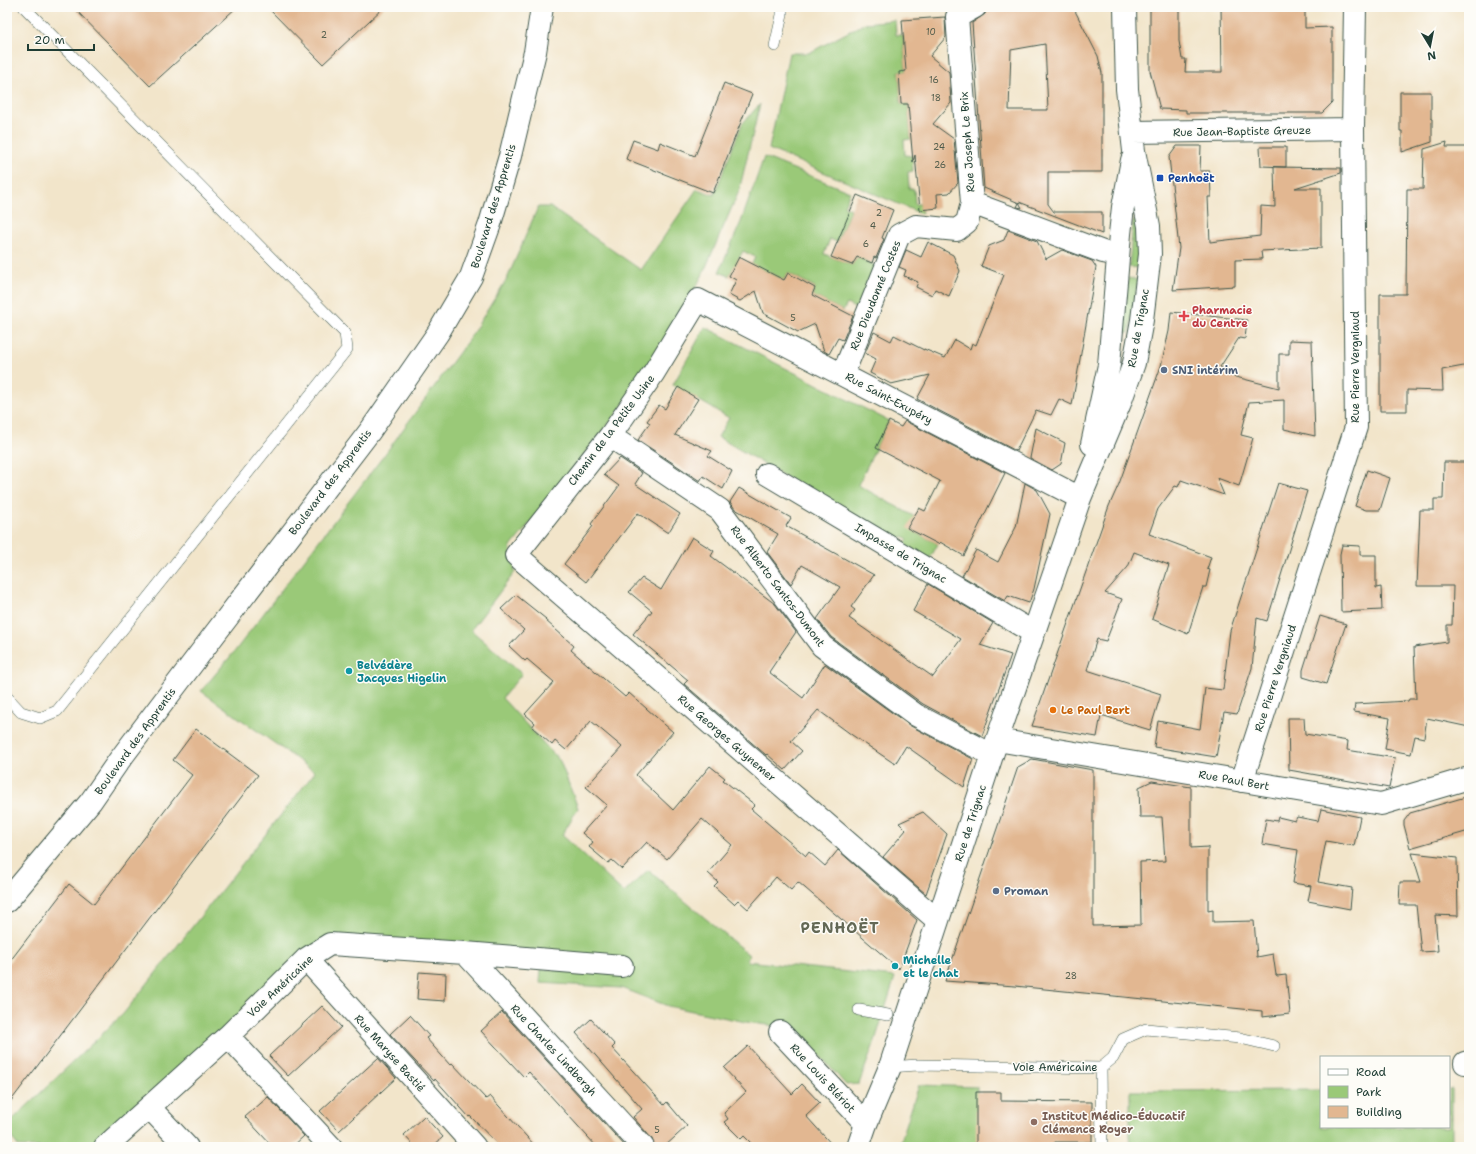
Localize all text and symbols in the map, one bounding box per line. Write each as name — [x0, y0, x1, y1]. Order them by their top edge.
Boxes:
scale bar — [28, 26, 94, 52]
house number: 10 — [926, 26, 936, 38]
north arrow — [1410, 26, 1450, 66]
house number: 2 — [321, 29, 327, 41]
text: 20 m — [34, 32, 65, 48]
text: N — [1426, 47, 1437, 64]
house number: 16 — [929, 74, 939, 86]
street label: Rue Joseph Le Brix — [956, 91, 978, 193]
house number: 18 — [931, 92, 941, 104]
street label: Rue Jean-Baptiste Greuze — [1173, 123, 1311, 140]
house number: 24 — [933, 141, 945, 153]
street label: Boulevard des Apprentis — [467, 142, 520, 270]
house number: 26 — [934, 159, 946, 171]
place label: Penhoët — [1168, 171, 1215, 186]
marker: Penhoët — [1155, 173, 1165, 183]
house number: 2 — [876, 207, 882, 219]
house number: 4 — [870, 220, 876, 232]
street label: Rue Dieudonné Costes — [847, 238, 904, 352]
house number: 6 — [863, 238, 869, 250]
street label: Rue de Trignac — [1124, 287, 1153, 369]
place label: Pharmacie du Centre — [1192, 303, 1253, 331]
marker: Pharmacie du Centre — [1179, 311, 1189, 321]
street label: Rue Pierre Vergniaud — [1348, 311, 1363, 423]
house number: 5 — [790, 312, 796, 324]
place label: SNI intérim — [1172, 363, 1238, 378]
marker: SNI intérim — [1159, 365, 1169, 375]
street label: Rue Saint-Exupéry — [843, 369, 935, 428]
street label: Chemin de la Petite Usine — [565, 372, 658, 489]
street label: Boulevard des Apprentis — [286, 426, 375, 538]
street label: Impasse de Trignac — [852, 520, 950, 587]
street label: Rue Alberto Santos-Dumont — [727, 523, 828, 650]
street label: Rue Pierre Vergniaud — [1251, 623, 1300, 734]
place label: Belvédère Jacques Higelin — [357, 658, 447, 686]
marker: Belvédère Jacques Higelin — [344, 666, 354, 676]
street label: Boulevard des Apprentis — [91, 685, 179, 798]
street label: Rue Georges Guynemer — [674, 692, 779, 785]
place label: Le Paul Bert — [1061, 703, 1131, 718]
marker: Le Paul Bert — [1048, 705, 1058, 715]
street label: Rue Paul Bert — [1197, 767, 1271, 794]
street label: Rue de Trignac — [951, 782, 990, 863]
place label: Proman — [1004, 884, 1049, 899]
marker: Proman — [991, 886, 1001, 896]
district label: PENHOËT — [800, 918, 880, 938]
street label: Voie Américaine — [244, 952, 317, 1021]
place label: Michelle et le chat — [903, 953, 959, 981]
marker: Michelle et le chat — [890, 961, 900, 971]
house number: 28 — [1065, 970, 1077, 982]
street label: Rue Charles Lindbergh — [507, 1001, 600, 1099]
street label: Rue Maryse Bastié — [351, 1011, 428, 1095]
street label: Rue Louis Blériot — [787, 1040, 859, 1116]
legend — [1320, 1056, 1450, 1128]
street label: Voie Américaine — [1012, 1060, 1098, 1075]
text: Road — [1356, 1064, 1387, 1080]
text: Park — [1356, 1084, 1382, 1100]
text: Building — [1356, 1104, 1402, 1120]
place label: Institut Médico-Éducatif Clémence Royer — [1042, 1108, 1186, 1137]
marker: Institut Médico-Éducatif Clémence Royer — [1029, 1117, 1039, 1127]
house number: 5 — [654, 1124, 660, 1136]

